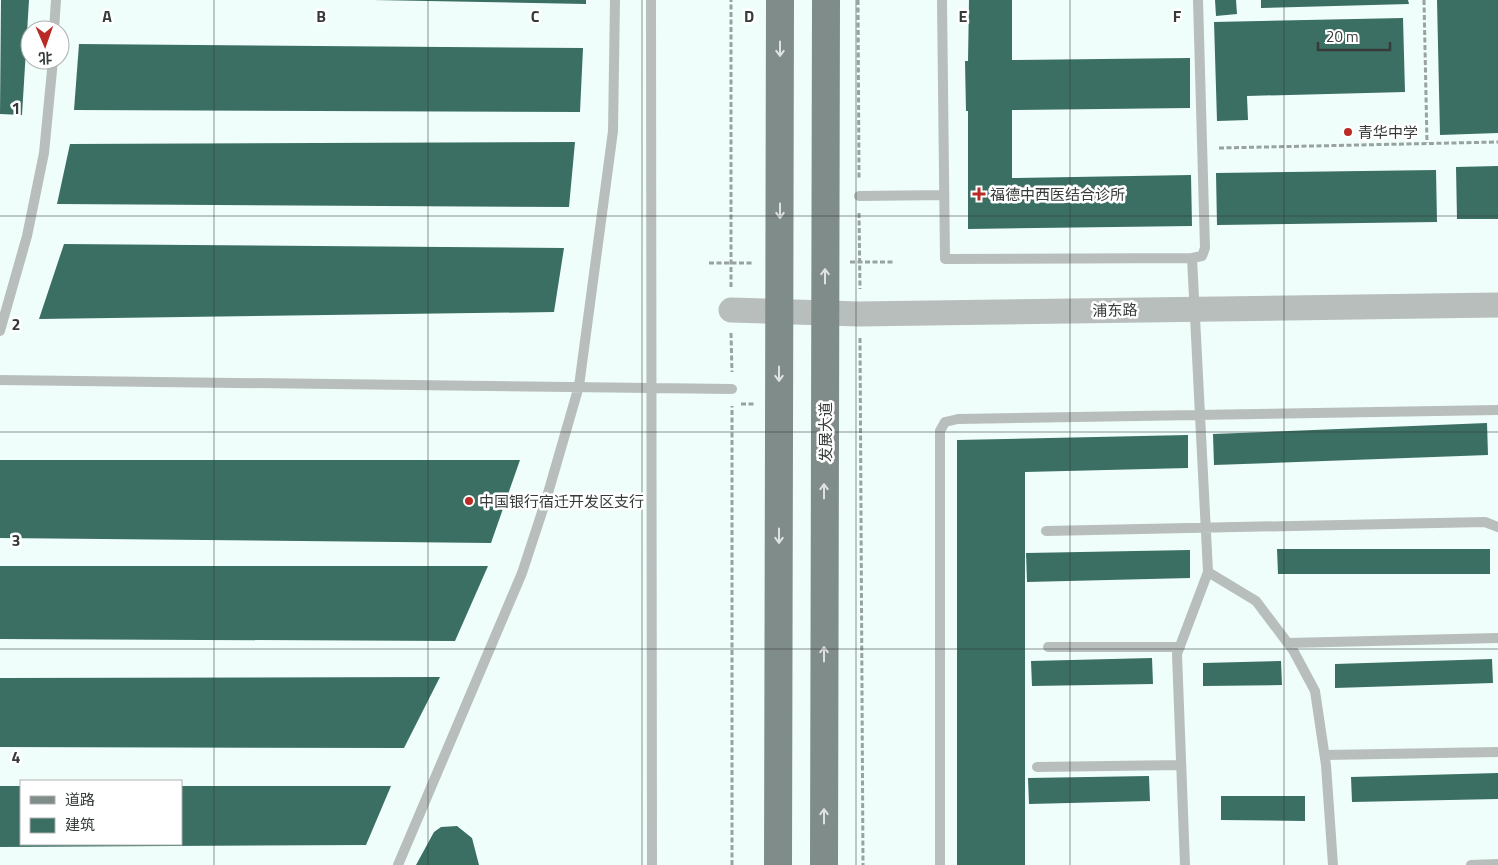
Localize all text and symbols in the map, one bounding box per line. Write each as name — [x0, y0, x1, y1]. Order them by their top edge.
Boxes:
text: A — [102, 4, 112, 28]
text: B — [316, 4, 326, 28]
text: C — [531, 4, 540, 28]
text: D — [744, 4, 754, 28]
text: E — [959, 4, 968, 28]
text: F — [1173, 4, 1182, 28]
north arrow — [20, 20, 70, 70]
scale bar — [1318, 20, 1390, 52]
text: 20 m — [1326, 25, 1359, 48]
one-way arrow — [775, 40, 785, 56]
text: 北 — [38, 48, 53, 69]
text: 1 — [12, 96, 20, 120]
place label: 青华中学 — [1358, 121, 1418, 144]
marker: 青华中学 — [1342, 126, 1354, 138]
place label: 福德中西医结合诊所 — [990, 183, 1125, 206]
marker: 福德中西医结合诊所 — [972, 187, 986, 201]
one-way arrow — [775, 202, 785, 219]
one-way arrow — [820, 269, 830, 285]
street label: 浦东路 — [1092, 298, 1138, 322]
text: 2 — [12, 312, 20, 336]
one-way arrow — [774, 365, 784, 381]
street label: 发展大道 — [814, 402, 837, 462]
one-way arrow — [819, 484, 829, 500]
place label: 中国银行宿迁开发区支行 — [479, 490, 644, 513]
marker: 中国银行宿迁开发区支行 — [463, 495, 475, 507]
text: 3 — [12, 528, 20, 552]
one-way arrow — [774, 528, 784, 544]
one-way arrow — [819, 646, 829, 662]
text: 4 — [12, 745, 21, 769]
legend — [20, 780, 182, 845]
text: 道路 — [65, 788, 95, 811]
one-way arrow — [819, 809, 829, 825]
text: 建筑 — [65, 813, 95, 836]

